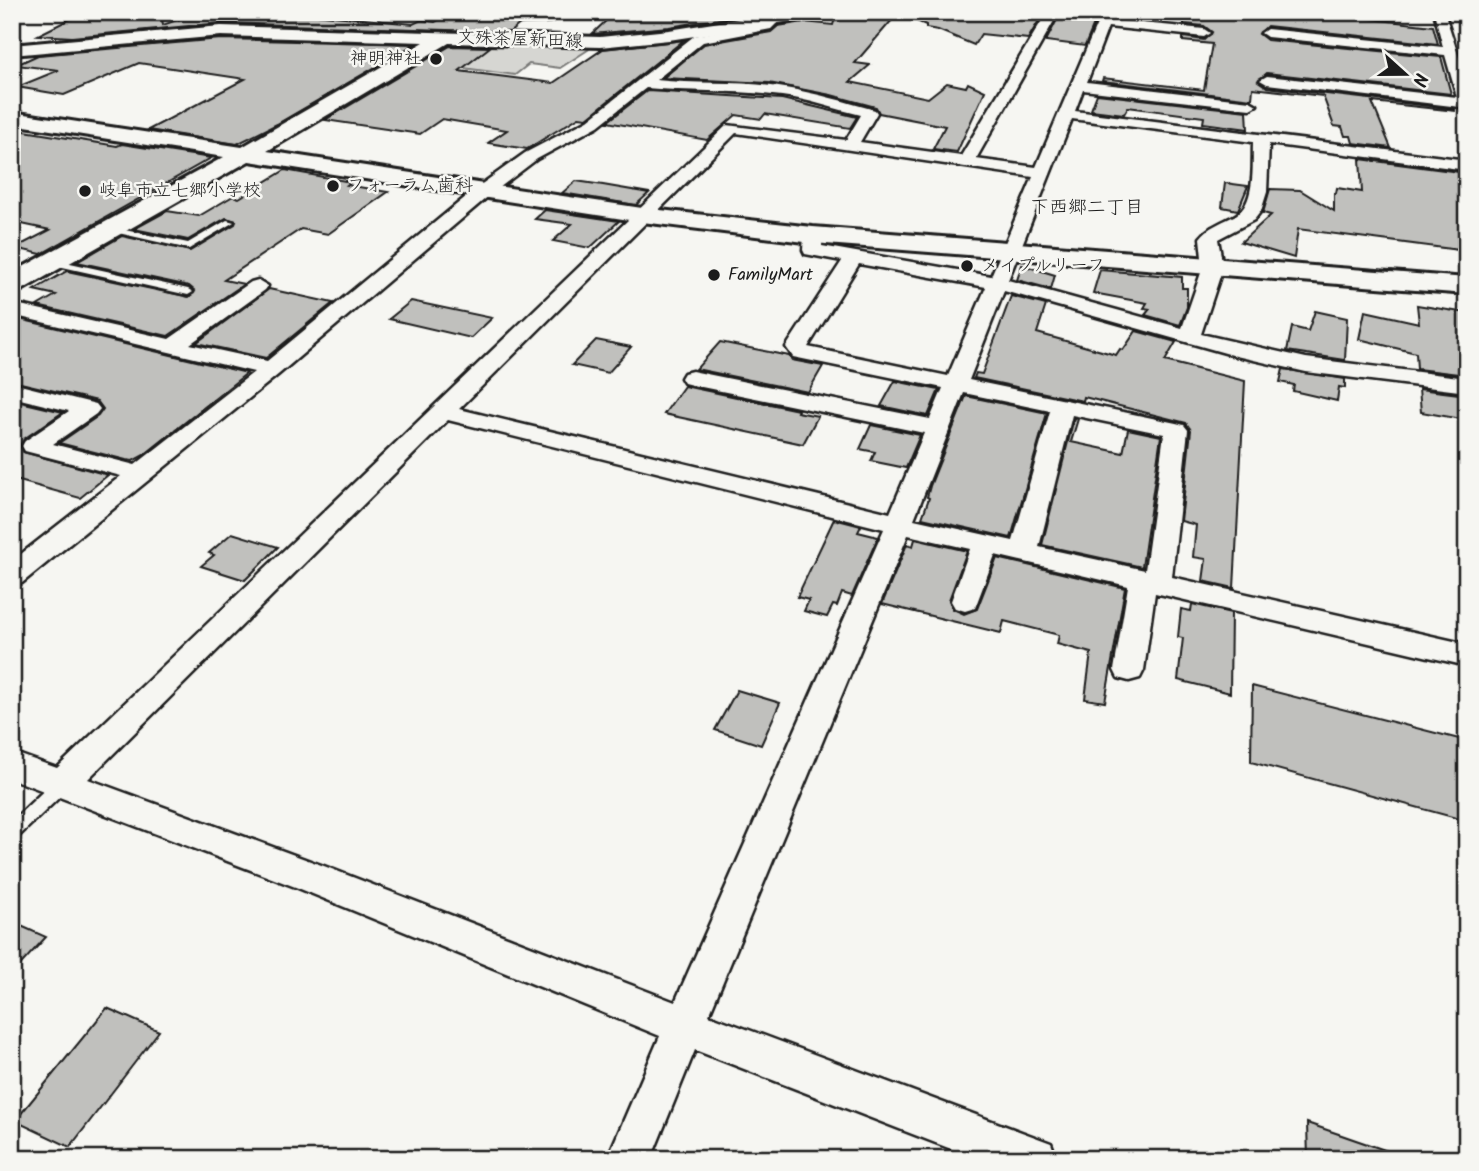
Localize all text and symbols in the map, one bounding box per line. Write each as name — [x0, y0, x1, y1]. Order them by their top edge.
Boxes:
street label: 文殊茶屋新田線 — [457, 23, 583, 57]
north arrow — [1370, 38, 1440, 108]
place label: 神明神社 — [350, 45, 422, 74]
marker: 神明神社 — [428, 51, 444, 67]
text: N — [1403, 68, 1435, 90]
place label: フォーラム歯科 — [347, 172, 473, 201]
place label: 岐阜市立七郷小学校 — [99, 177, 261, 206]
marker: フォーラム歯科 — [325, 178, 341, 194]
marker: 岐阜市立七郷小学校 — [77, 183, 93, 199]
district label: 下西郷二丁目 — [1030, 193, 1144, 223]
place label: メイプルリーフ — [981, 252, 1105, 281]
marker: メイプルリーフ — [959, 258, 975, 274]
place label: FamilyMart — [728, 261, 814, 290]
marker: FamilyMart — [706, 267, 722, 283]

